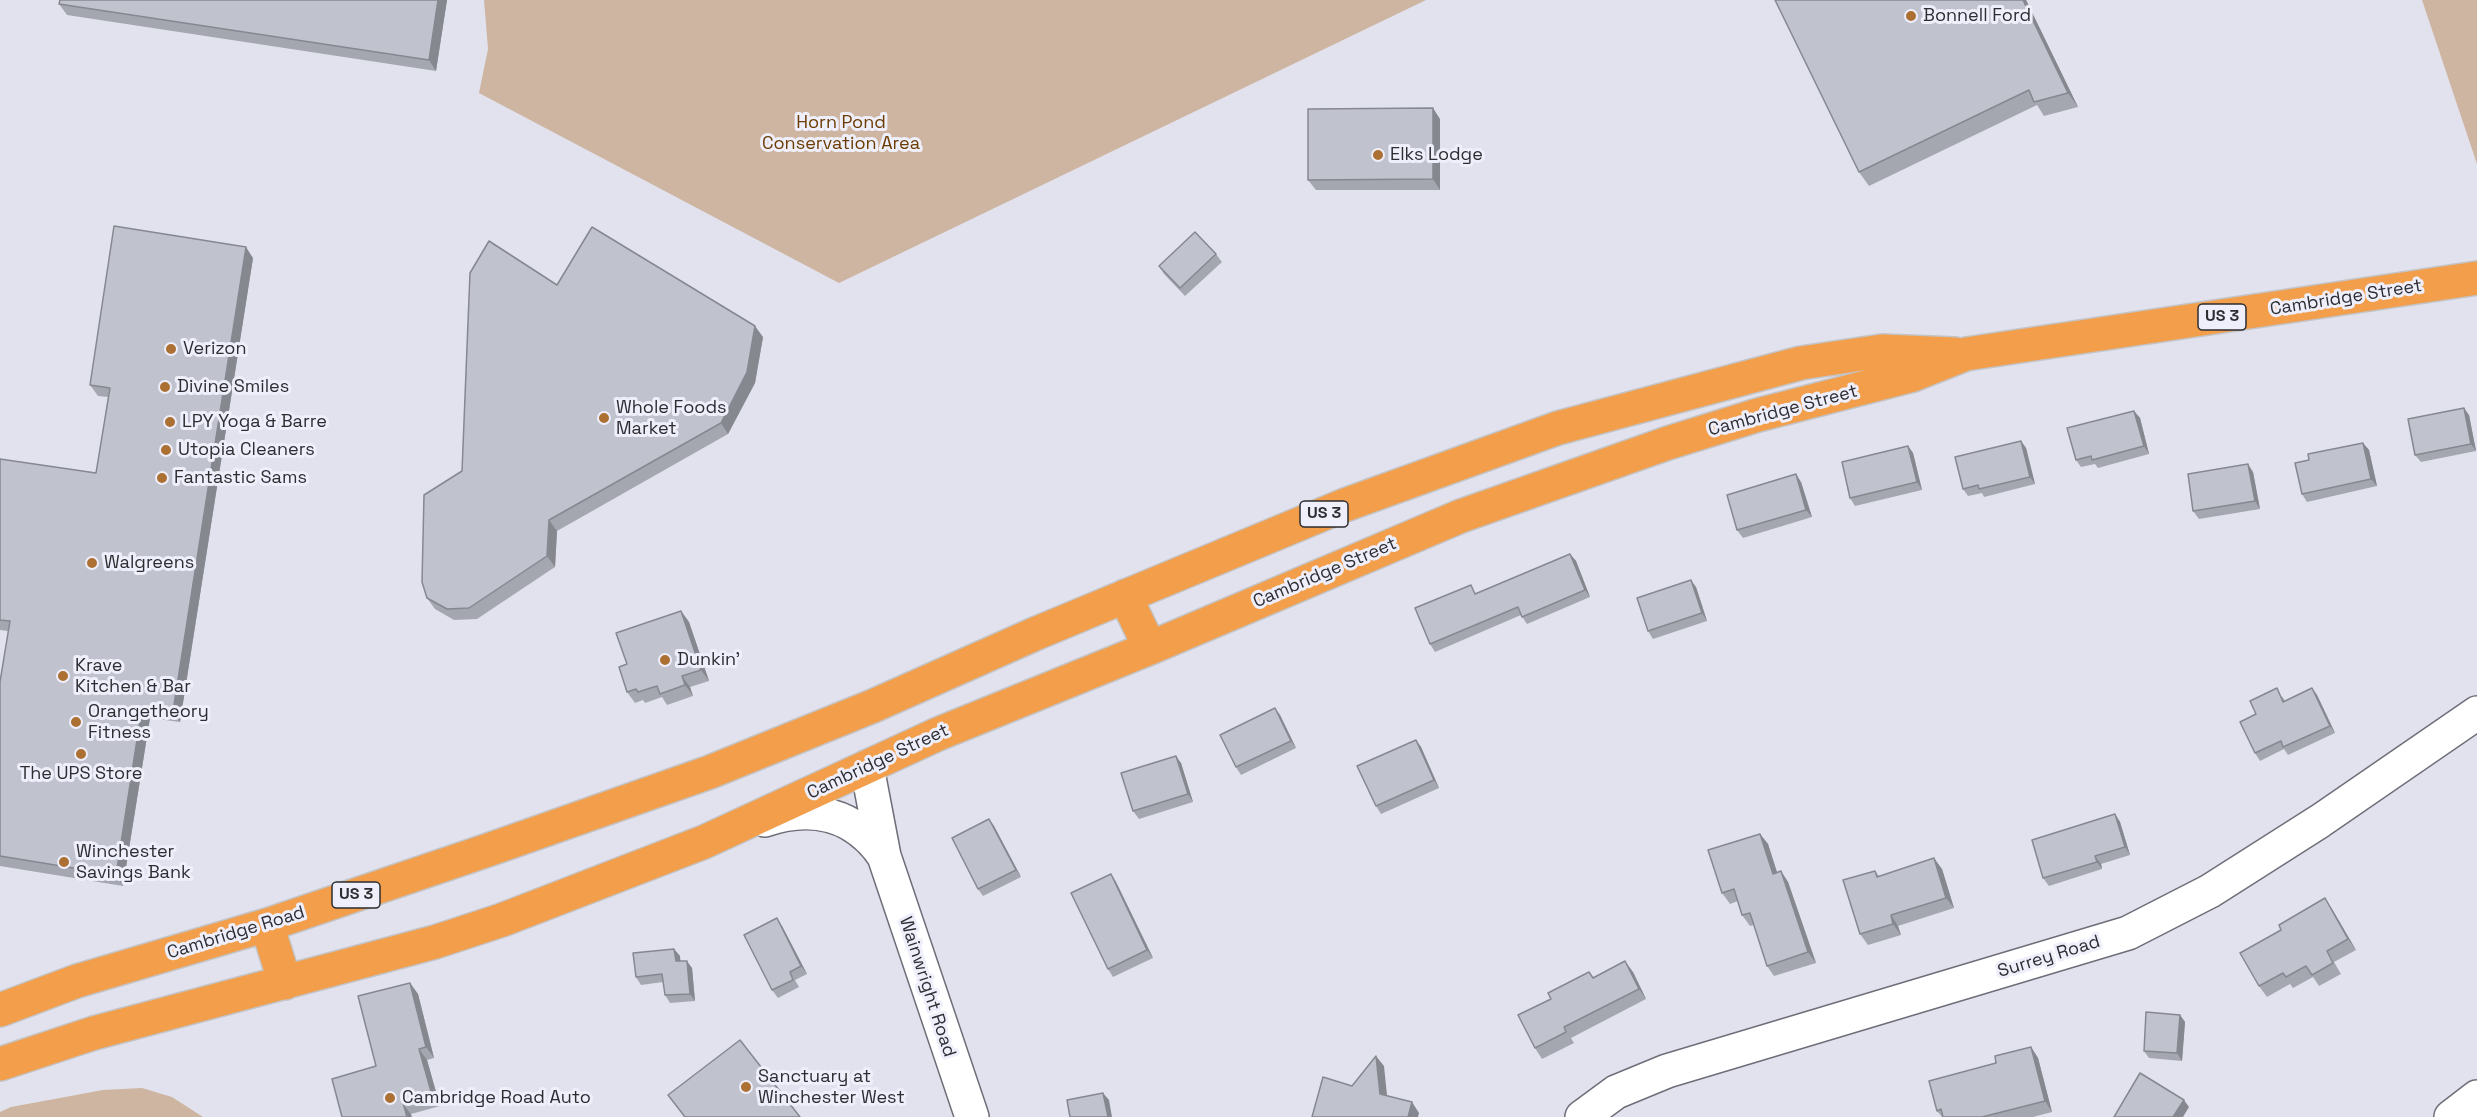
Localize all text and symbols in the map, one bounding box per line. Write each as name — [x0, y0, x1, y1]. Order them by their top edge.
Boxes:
place label: Bonnell Ford — [1923, 5, 2031, 27]
marker: Bonnell Ford — [1904, 9, 1918, 23]
park label: Horn Pond Conservation Area — [762, 112, 920, 154]
place label: Elks Lodge — [1390, 144, 1483, 166]
marker: Elks Lodge — [1371, 148, 1385, 162]
street label: Cambridge Street — [2268, 275, 2424, 321]
road number: US 3 — [2198, 304, 2246, 330]
place label: Verizon — [183, 338, 247, 360]
marker: Verizon — [164, 342, 178, 356]
place label: Divine Smiles — [177, 376, 289, 398]
marker: Divine Smiles — [158, 380, 172, 394]
street label: Cambridge Street — [1706, 381, 1860, 441]
place label: Whole Foods Market — [616, 397, 727, 440]
place label: LPY Yoga & Barre — [182, 411, 327, 433]
marker: Whole Foods Market — [597, 411, 611, 425]
marker: LPY Yoga & Barre — [163, 415, 177, 429]
place label: Utopia Cleaners — [178, 439, 315, 461]
marker: Utopia Cleaners — [159, 443, 173, 457]
place label: Fantastic Sams — [174, 467, 307, 489]
marker: Fantastic Sams — [155, 471, 169, 485]
road number: US 3 — [1300, 501, 1348, 527]
street label: Cambridge Street — [1250, 533, 1400, 613]
place label: Walgreens — [104, 552, 194, 574]
marker: Walgreens — [85, 556, 99, 570]
place label: Dunkin' — [677, 649, 740, 671]
marker: Dunkin' — [658, 653, 672, 667]
place label: Krave Kitchen & Bar — [75, 655, 191, 698]
marker: Krave Kitchen & Bar — [56, 669, 70, 683]
place label: Orangetheory Fitness — [88, 701, 209, 744]
marker: Orangetheory Fitness — [69, 715, 83, 729]
street label: Cambridge Street — [804, 720, 952, 804]
marker: The UPS Store — [74, 747, 88, 761]
place label: The UPS Store — [20, 763, 142, 785]
place label: Winchester Savings Bank — [76, 841, 191, 884]
marker: Winchester Savings Bank — [57, 855, 71, 869]
road number: US 3 — [332, 882, 380, 908]
street label: Cambridge Road — [165, 902, 307, 964]
street label: Wainwright Road — [894, 914, 960, 1060]
street label: Surrey Road — [1995, 931, 2103, 983]
place label: Sanctuary at Winchester West — [758, 1066, 905, 1108]
marker: Sanctuary at Winchester West — [739, 1080, 753, 1094]
place label: Cambridge Road Auto — [402, 1087, 591, 1109]
marker: Cambridge Road Auto — [383, 1091, 397, 1105]

